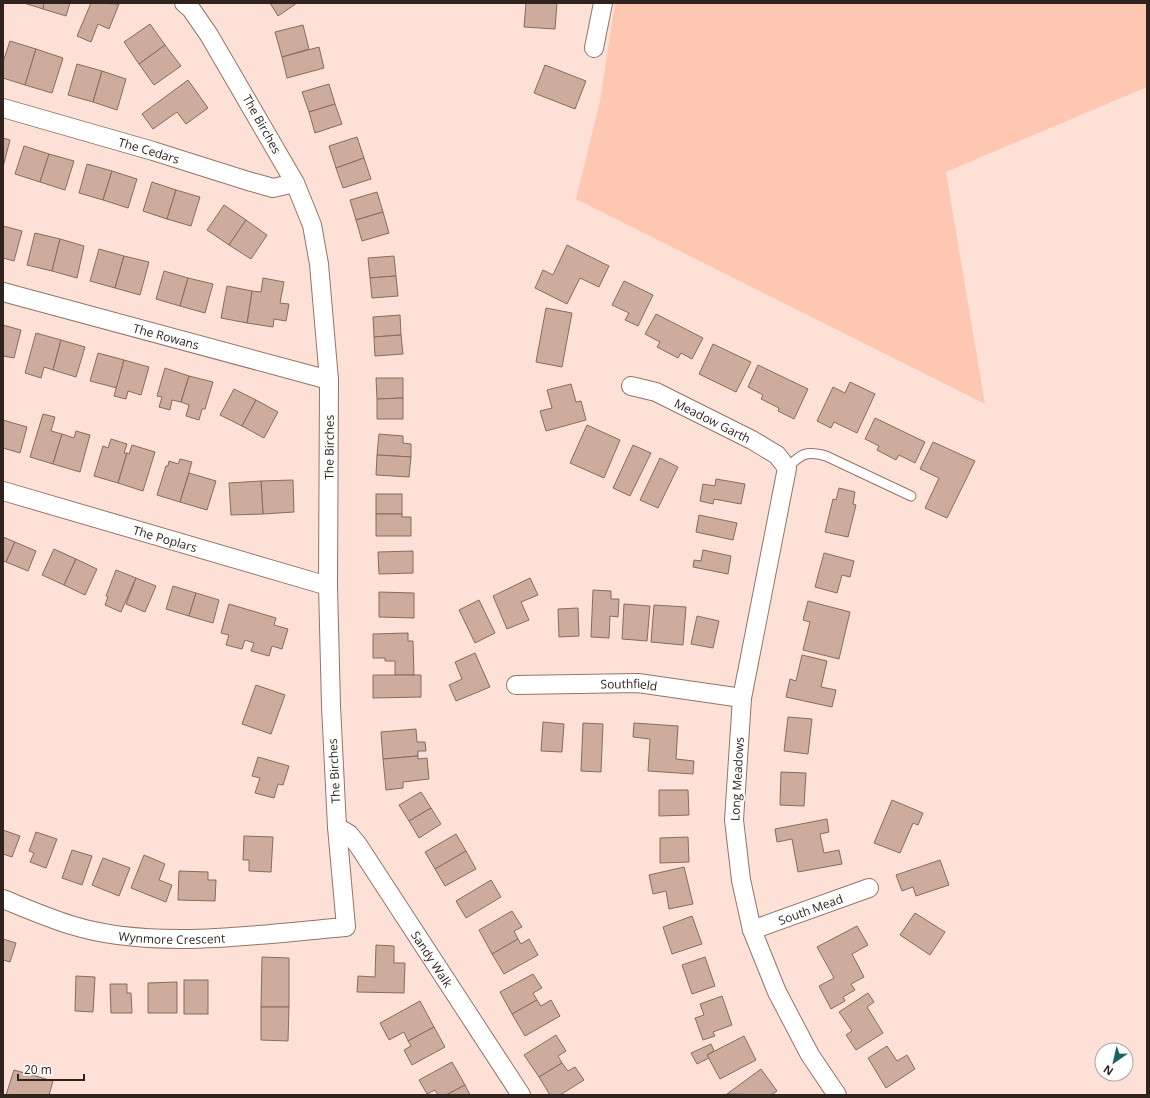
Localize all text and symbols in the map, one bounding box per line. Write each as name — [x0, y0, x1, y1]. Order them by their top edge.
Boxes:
street label: The Birches — [239, 91, 285, 157]
street label: The Cedars — [117, 133, 182, 167]
street label: The Rowans — [131, 319, 201, 353]
street label: Meadow Garth — [672, 394, 754, 447]
street label: The Birches — [320, 414, 337, 480]
street label: The Poplars — [131, 521, 200, 556]
street label: Southfield — [600, 674, 659, 694]
street label: Long Meadows — [726, 736, 748, 822]
street label: The Birches — [324, 738, 344, 804]
street label: South Mead — [776, 890, 845, 928]
street label: Wynmore Crescent — [118, 927, 226, 947]
street label: Sandy Walk — [408, 927, 457, 991]
north arrow — [1094, 1042, 1134, 1082]
scale bar — [18, 1056, 84, 1082]
text: 20 m — [24, 1061, 52, 1078]
text: N — [1100, 1062, 1116, 1079]

